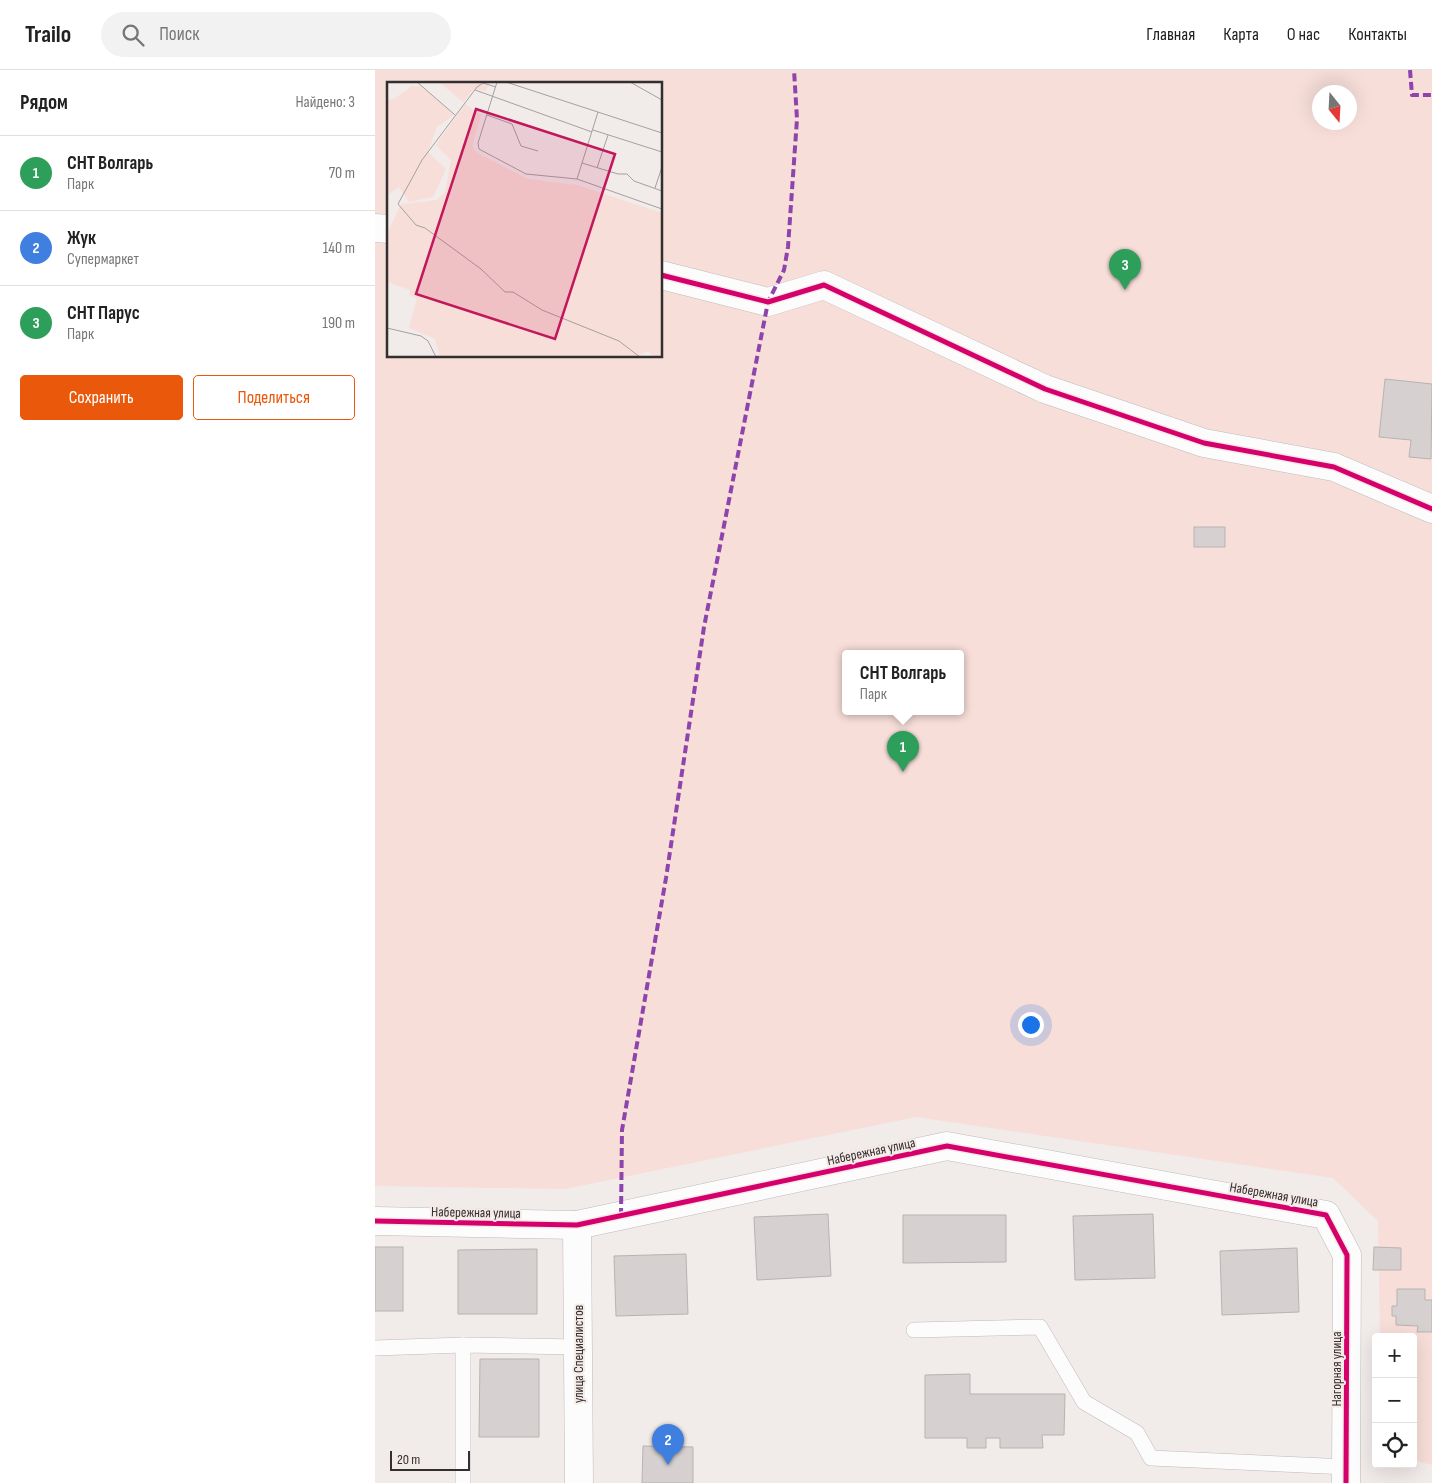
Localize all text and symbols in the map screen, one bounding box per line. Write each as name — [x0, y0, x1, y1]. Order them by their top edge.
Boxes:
search box — [101, 12, 451, 57]
text: Trailo — [25, 20, 71, 49]
icon: search — [119, 21, 147, 49]
text: Поиск — [159, 23, 199, 46]
text: Главная — [1146, 24, 1195, 45]
text: Карта — [1223, 24, 1259, 45]
text: О нас — [1287, 24, 1320, 45]
text: Контакты — [1348, 24, 1407, 45]
inset map — [387, 82, 663, 358]
north arrow — [1312, 85, 1357, 130]
text: Рядом — [20, 90, 68, 115]
text: Найдено: 3 — [295, 93, 355, 112]
text: СНТ Волгарь — [67, 152, 153, 175]
text: 1 — [33, 164, 39, 183]
text: 70 m — [329, 164, 355, 183]
text: Парк — [67, 175, 94, 194]
text: Жук — [67, 227, 96, 250]
text: 2 — [32, 239, 40, 258]
text: 140 m — [323, 239, 355, 258]
pin: 3 — [1109, 249, 1141, 290]
text: Супермаркет — [67, 250, 139, 269]
text: СНТ Парус — [67, 302, 140, 325]
text: 3 — [32, 314, 40, 333]
text: 190 m — [322, 314, 355, 333]
text: Парк — [67, 325, 94, 344]
button: Сохранить — [20, 375, 183, 420]
button: Поделиться — [193, 375, 355, 420]
popup — [842, 650, 964, 715]
text: СНТ Волгарь — [860, 662, 946, 685]
text: Парк — [860, 685, 887, 704]
pin: 1 — [887, 731, 919, 772]
your location — [1018, 1012, 1044, 1038]
street label: Набережная улица — [825, 1134, 917, 1169]
street label: Набережная улица — [1228, 1178, 1320, 1211]
street label: Набережная улица — [431, 1203, 521, 1222]
street label: улица Специалистов — [570, 1305, 587, 1403]
street label: Нагорная улица — [1328, 1331, 1345, 1407]
map controls — [1372, 1333, 1417, 1468]
button: + — [1372, 1333, 1417, 1378]
button: − — [1372, 1378, 1417, 1423]
button: locate — [1372, 1423, 1417, 1468]
pin: 2 — [652, 1424, 684, 1465]
scale bar — [390, 1448, 470, 1471]
text: 20 m — [397, 1451, 420, 1468]

